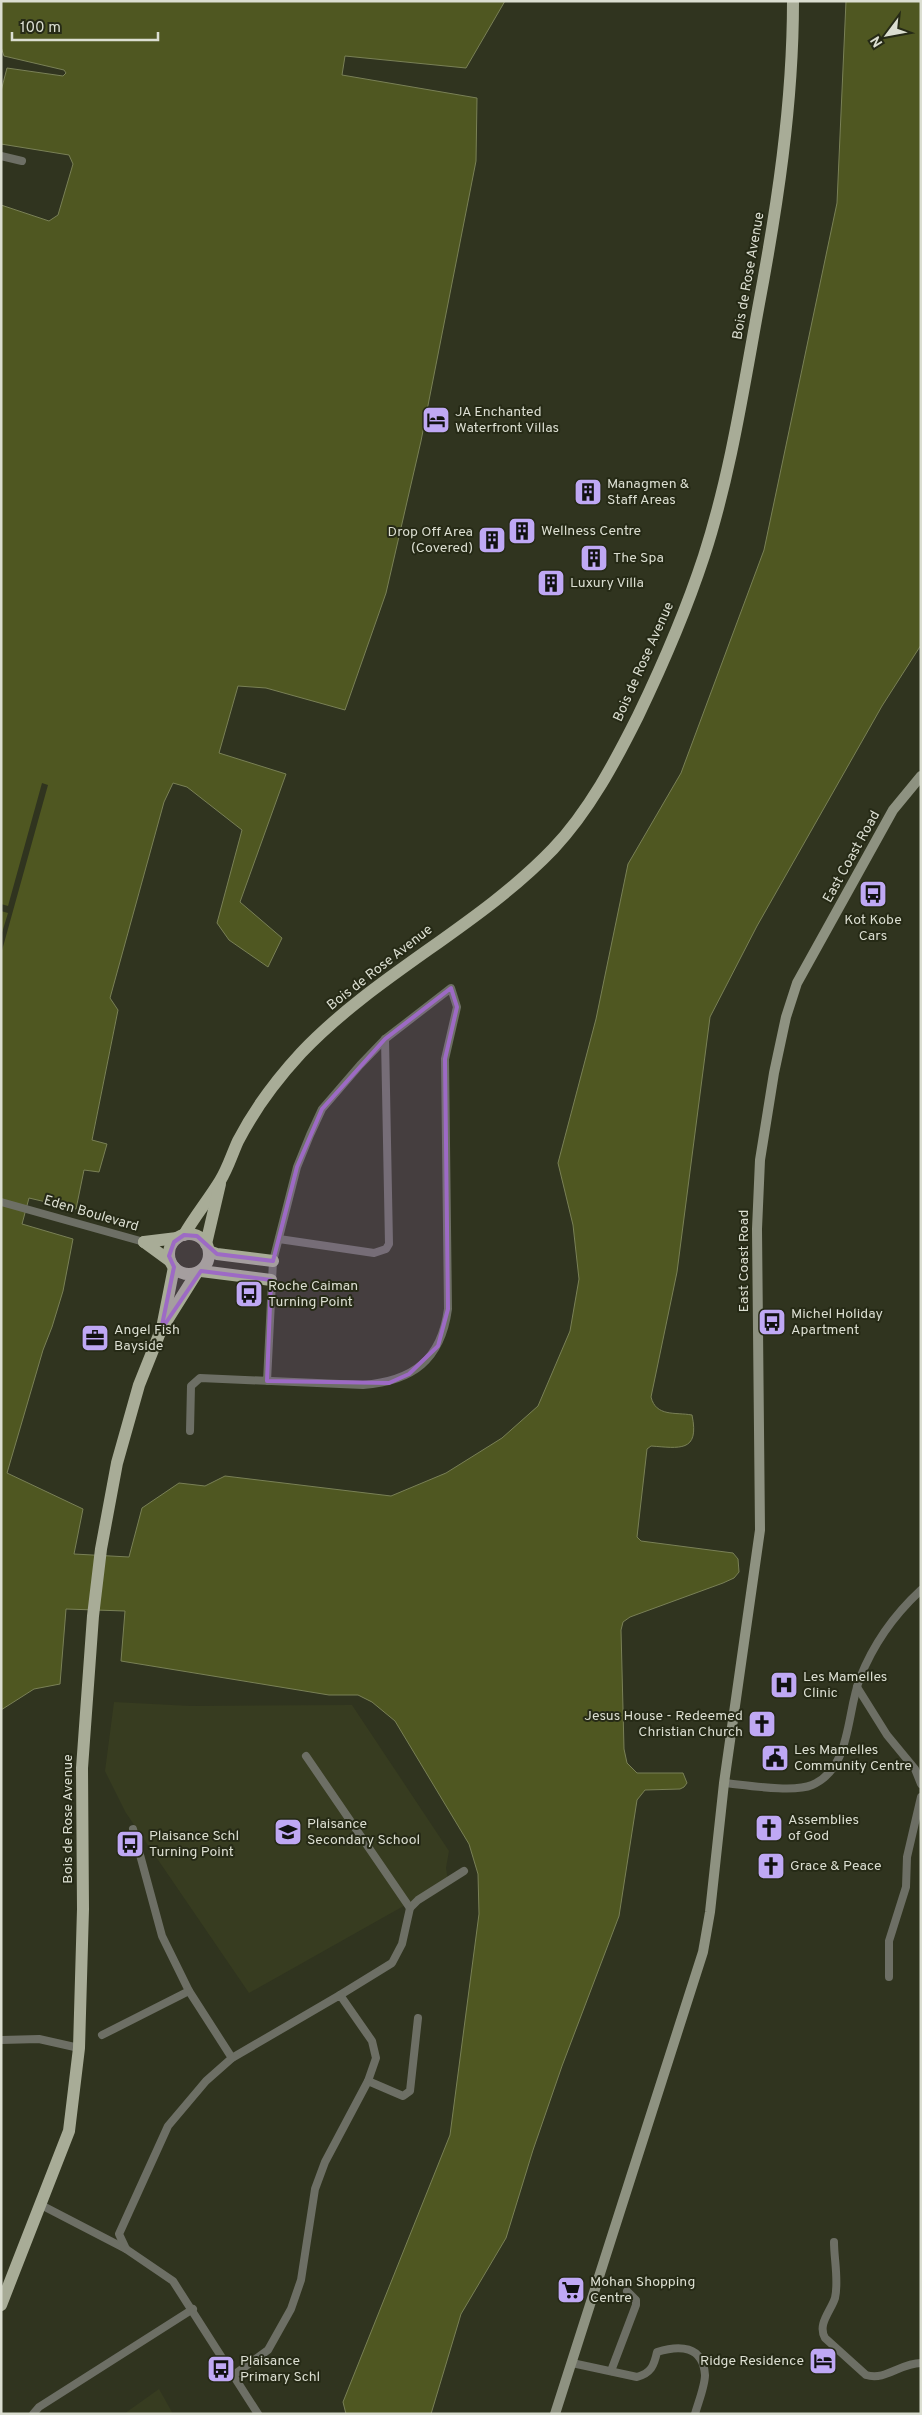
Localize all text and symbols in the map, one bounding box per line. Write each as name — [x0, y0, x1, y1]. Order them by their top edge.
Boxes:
scale bar — [12, 10, 159, 42]
north arrow — [862, 10, 912, 60]
text: 100 m — [20, 19, 61, 38]
text: N — [867, 32, 887, 50]
street label: Bois de Rose Avenue — [729, 211, 769, 341]
place label: JA Enchanted Waterfront Villas — [455, 404, 559, 437]
hotel icon: JA Enchanted Waterfront Villas — [421, 405, 451, 435]
place label: Managmen & Staff Areas — [607, 476, 690, 509]
building icon: Managmen & Staff Areas — [573, 477, 603, 507]
building icon: Wellness Centre — [507, 516, 537, 546]
place label: Wellness Centre — [541, 523, 641, 540]
place label: Drop Off Area (Covered) — [388, 524, 473, 557]
building icon: Drop Off Area (Covered) — [477, 525, 507, 555]
building icon: The Spa — [579, 543, 609, 573]
place label: The Spa — [613, 550, 664, 567]
building icon: Luxury Villa — [536, 568, 566, 598]
place label: Luxury Villa — [570, 575, 644, 592]
street label: Bois de Rose Avenue — [610, 599, 678, 725]
street label: East Coast Road — [820, 808, 884, 906]
bus stop icon: Kot Kobe Cars — [858, 879, 888, 909]
place label: Kot Kobe Cars — [844, 912, 902, 945]
street label: Bois de Rose Avenue — [324, 921, 436, 1015]
street label: Eden Boulevard — [42, 1192, 140, 1236]
street label: East Coast Road — [736, 1210, 753, 1312]
place label: Roche Caiman Turning Point — [268, 1278, 358, 1311]
bus stop icon: Roche Caiman Turning Point — [234, 1279, 264, 1309]
place label: Michel Holiday Apartment — [791, 1306, 883, 1339]
bus stop icon: Michel Holiday Apartment — [757, 1307, 787, 1337]
place label: Angel Fish Bayside — [114, 1322, 180, 1355]
office icon: Angel Fish Bayside — [80, 1323, 110, 1353]
place label: Les Mamelles Clinic — [803, 1669, 887, 1702]
hospital icon: Les Mamelles Clinic — [769, 1670, 799, 1700]
place label: Jesus House - Redeemed Christian Church — [584, 1708, 743, 1741]
church icon: Jesus House - Redeemed Christian Church — [747, 1709, 777, 1739]
place label: Les Mamelles Community Centre — [794, 1742, 912, 1775]
public building icon: Les Mamelles Community Centre — [760, 1743, 790, 1773]
street label: Bois de Rose Avenue — [60, 1754, 77, 1884]
place label: Assemblies of God — [788, 1812, 859, 1845]
church icon: Assemblies of God — [754, 1813, 784, 1843]
place label: Plaisance Secondary School — [307, 1816, 420, 1849]
school or university icon: Plaisance Secondary School — [273, 1817, 303, 1847]
place label: Plaisance Schl Turning Point — [149, 1828, 239, 1861]
bus stop icon: Plaisance Schl Turning Point — [115, 1829, 145, 1859]
church icon: Grace & Peace — [756, 1851, 786, 1881]
place label: Grace & Peace — [790, 1858, 882, 1875]
place label: Mohan Shopping Centre — [590, 2274, 695, 2307]
supermarket icon: Mohan Shopping Centre — [556, 2275, 586, 2305]
hotel icon: Ridge Residence — [808, 2346, 838, 2376]
place label: Plaisance Primary Schl — [240, 2353, 320, 2386]
place label: Ridge Residence — [700, 2353, 804, 2370]
bus stop icon: Plaisance Primary Schl — [206, 2354, 236, 2384]

